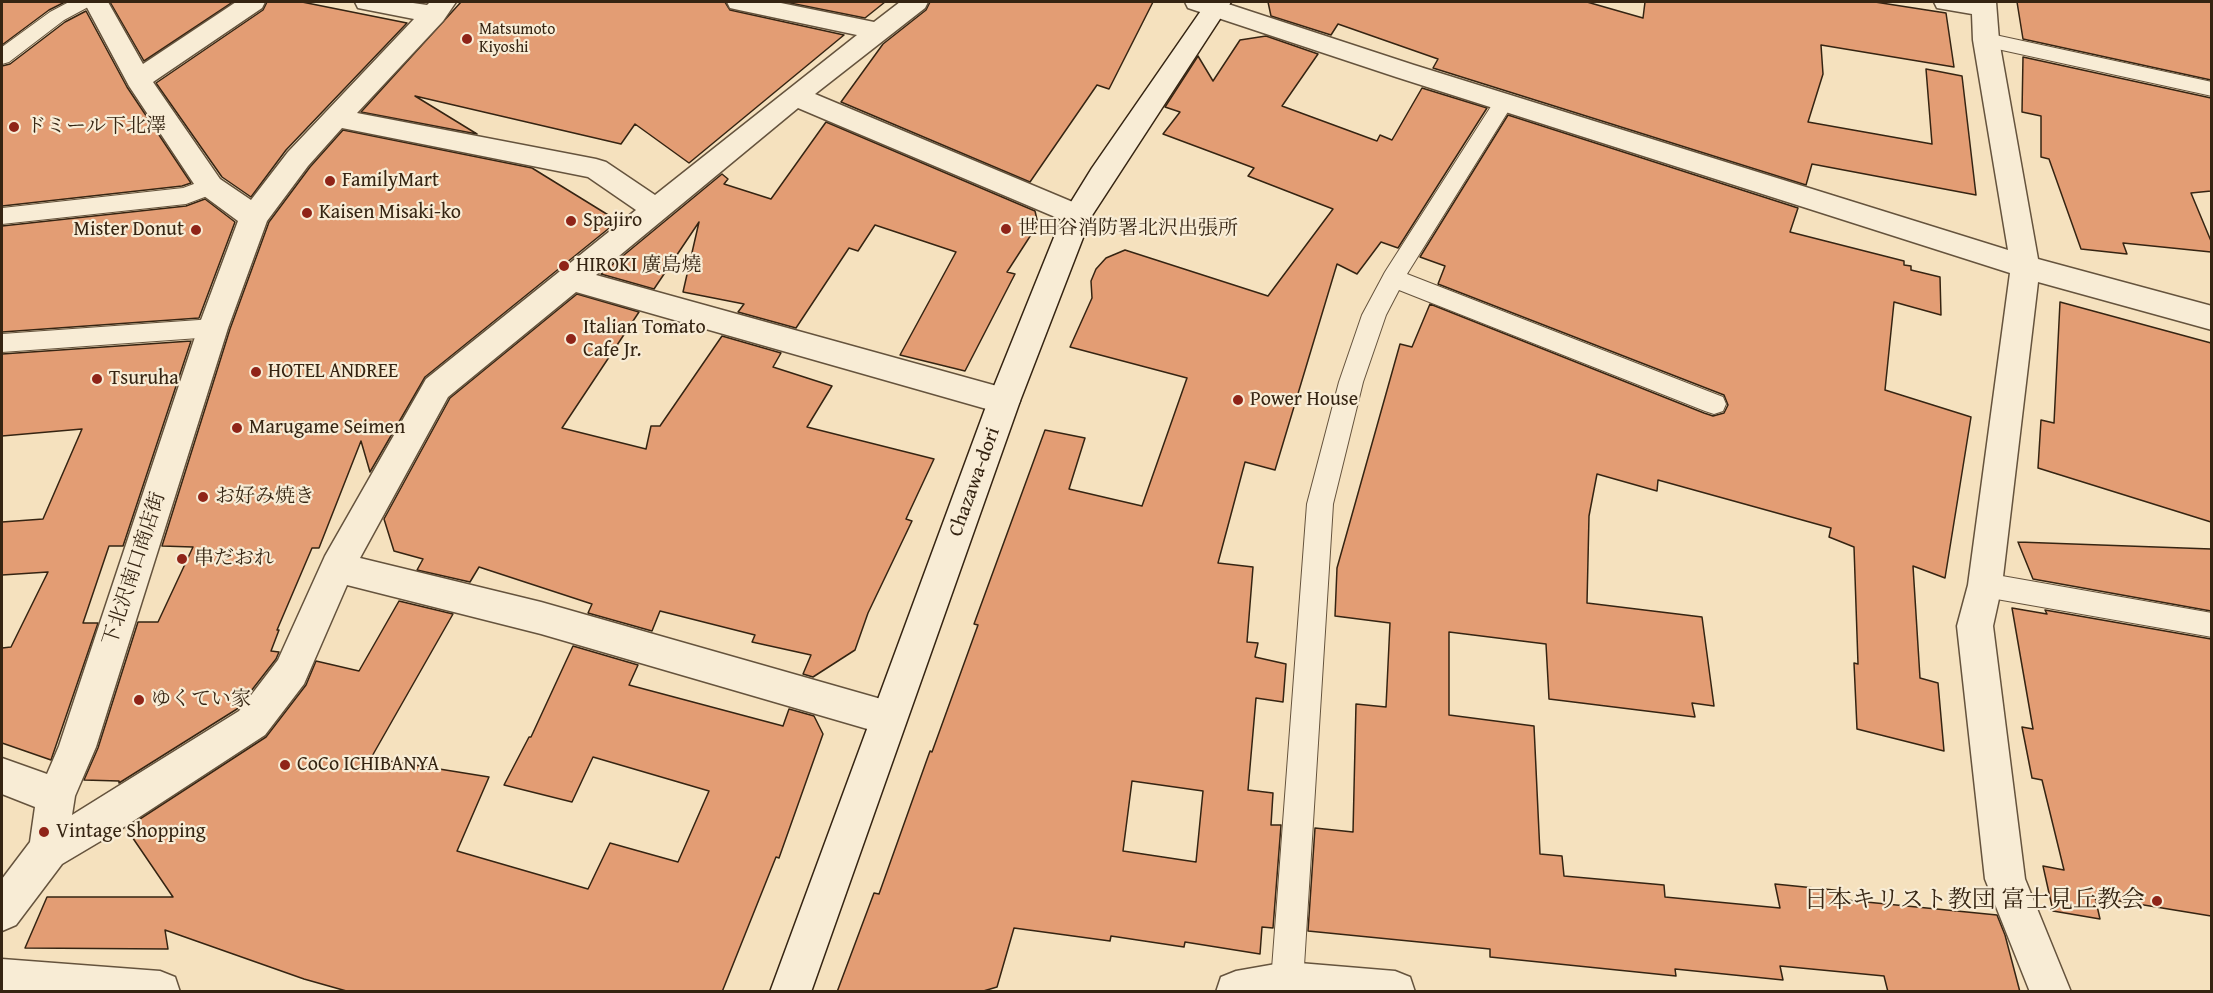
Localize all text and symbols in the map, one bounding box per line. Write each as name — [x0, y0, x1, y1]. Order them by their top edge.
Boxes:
place label: Matsumoto Kiyoshi — [479, 20, 555, 58]
marker: Matsumoto Kiyoshi — [460, 32, 474, 46]
place label: ドミール下北澤 — [26, 115, 166, 139]
marker: ドミール下北澤 — [7, 120, 21, 134]
place label: FamilyMart — [342, 169, 439, 193]
marker: FamilyMart — [323, 174, 337, 188]
place label: Kaisen Misaki-ko — [319, 201, 461, 225]
marker: Kaisen Misaki-ko — [300, 206, 314, 220]
place label: Spajiro — [583, 209, 642, 233]
marker: Spajiro — [564, 214, 578, 228]
place label: 世田谷消防署北沢出張所 — [1018, 217, 1238, 241]
place label: Mister Donut — [73, 218, 184, 242]
marker: 世田谷消防署北沢出張所 — [999, 222, 1013, 236]
marker: Mister Donut — [189, 223, 203, 237]
place label: HIROKI 廣島燒 — [576, 254, 701, 278]
marker: HIROKI 廣島燒 — [557, 259, 571, 273]
place label: Italian Tomato Cafe Jr. — [583, 316, 706, 363]
marker: Italian Tomato Cafe Jr. — [564, 332, 578, 346]
place label: HOTEL ANDREE — [268, 360, 398, 384]
marker: HOTEL ANDREE — [249, 365, 263, 379]
place label: Tsuruha — [109, 367, 179, 391]
marker: Tsuruha — [90, 372, 104, 386]
place label: Power House — [1250, 388, 1358, 412]
marker: Power House — [1231, 393, 1245, 407]
place label: Marugame Seimen — [249, 416, 405, 440]
marker: Marugame Seimen — [230, 421, 244, 435]
street label: Chazawa-dori — [944, 424, 1006, 540]
place label: お好み焼き — [215, 485, 315, 509]
street label: 下北沢南口商店街 — [99, 489, 171, 649]
marker: お好み焼き — [196, 490, 210, 504]
place label: 串だおれ — [194, 547, 274, 571]
marker: 串だおれ — [175, 552, 189, 566]
place label: ゆくてい家 — [151, 688, 251, 712]
marker: ゆくてい家 — [132, 693, 146, 707]
place label: CoCo ICHIBANYA — [297, 753, 439, 777]
marker: CoCo ICHIBANYA — [278, 758, 292, 772]
place label: Vintage Shopping — [56, 820, 206, 844]
marker: Vintage Shopping — [37, 825, 51, 839]
place label: 日本キリスト教団 富士見丘教会 — [1804, 887, 2145, 915]
marker: 日本キリスト教団 富士見丘教会 — [2150, 894, 2164, 908]

